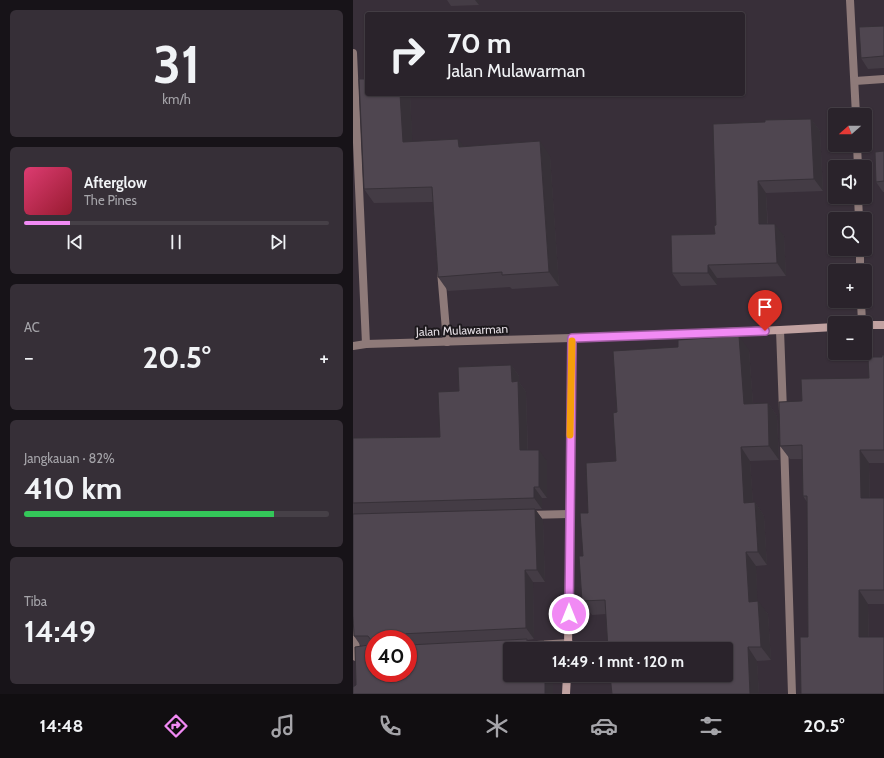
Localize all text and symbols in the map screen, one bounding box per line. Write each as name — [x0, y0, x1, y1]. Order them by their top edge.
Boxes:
text: 70 m — [447, 26, 511, 60]
icon: right — [381, 28, 433, 80]
text: 31 — [153, 33, 200, 96]
text: Jalan Mulawarman — [447, 60, 585, 82]
text: km/h — [162, 91, 191, 107]
north arrow — [828, 108, 872, 152]
map controls — [828, 108, 872, 360]
button: sound — [828, 160, 872, 204]
text: Afterglow — [84, 174, 147, 192]
text: The Pines — [84, 192, 137, 208]
button: search — [828, 212, 872, 256]
icon: previous — [64, 231, 86, 253]
icon: pause — [165, 231, 187, 253]
icon: next — [267, 231, 289, 253]
button: + — [828, 264, 872, 308]
pin — [748, 290, 782, 331]
icon: arrive — [754, 296, 776, 318]
button: − — [828, 316, 872, 360]
text: AC — [24, 319, 40, 335]
street label: Jalan Mulawarman — [415, 321, 509, 339]
text: 20.5° — [142, 339, 211, 376]
text: − — [24, 344, 34, 371]
text: + — [319, 344, 329, 371]
text: Jangkauan · 82% — [24, 450, 115, 466]
text: 410 km — [24, 470, 122, 507]
text: Tiba — [24, 593, 47, 609]
position arrow — [548, 593, 590, 635]
text: 14:49 — [24, 613, 96, 650]
speed limit sign: 40 — [365, 630, 417, 682]
text: 14:49 · 1 mnt · 120 m — [552, 653, 684, 671]
icon: directions — [162, 712, 190, 740]
icon: music — [269, 712, 297, 740]
icon: phone — [376, 712, 404, 740]
icon: climate — [483, 712, 511, 740]
icon: car — [590, 712, 618, 740]
icon: filters — [697, 712, 725, 740]
text: 14:48 — [39, 715, 83, 737]
text: 20.5° — [804, 715, 844, 737]

